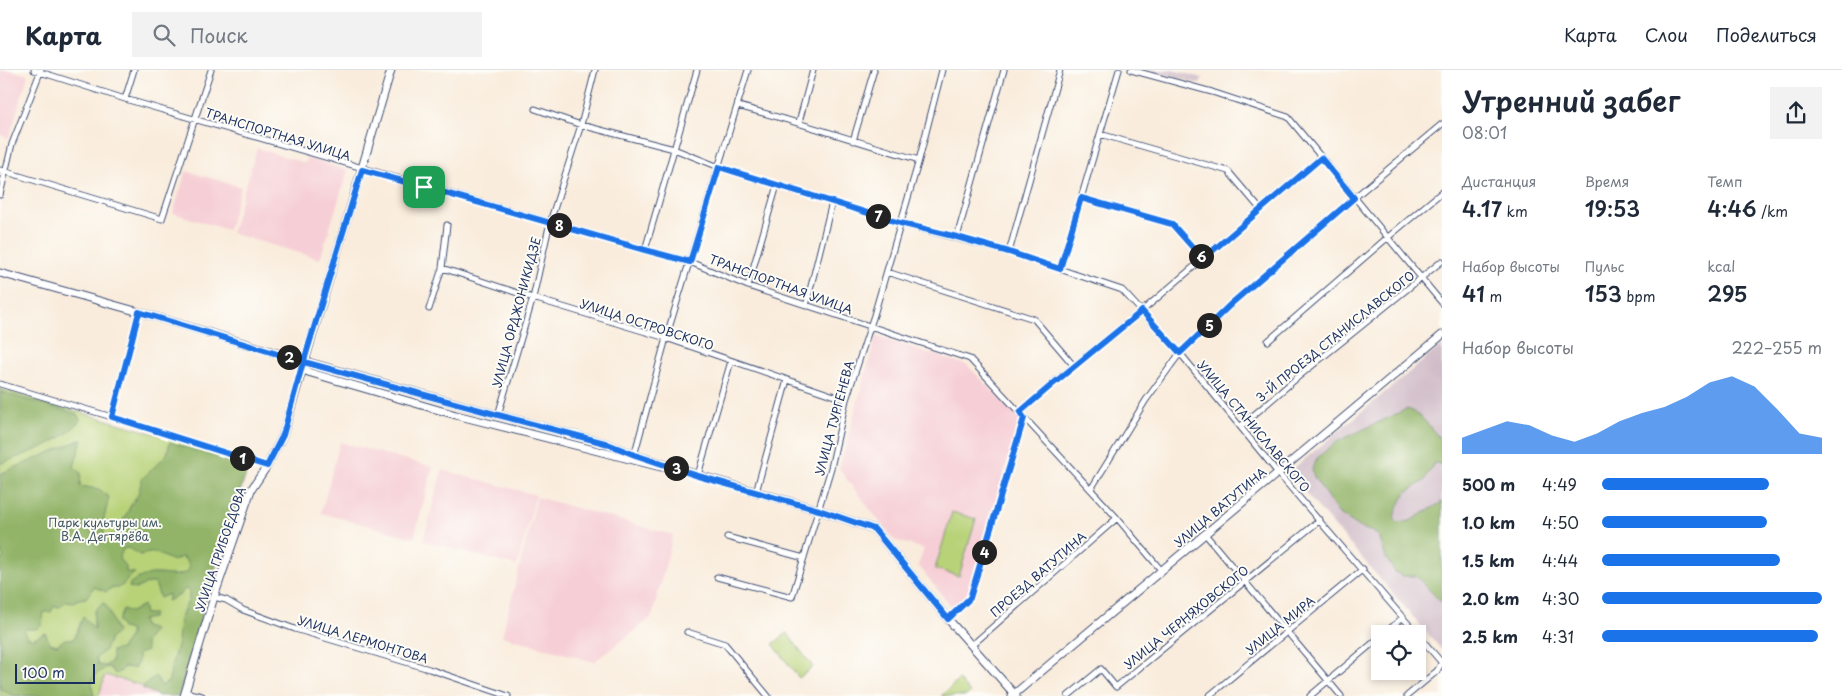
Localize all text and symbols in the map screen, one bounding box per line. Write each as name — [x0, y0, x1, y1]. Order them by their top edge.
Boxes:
search box — [132, 12, 482, 57]
text: Карта — [25, 17, 102, 53]
icon: search — [150, 21, 178, 49]
text: Поиск — [190, 21, 248, 49]
text: Карта — [1564, 21, 1617, 48]
text: Слои — [1645, 21, 1688, 48]
text: Поделиться — [1716, 21, 1817, 48]
text: Утренний забег — [1462, 79, 1680, 122]
button: share — [1770, 87, 1822, 139]
street label: ТРАНСПОРТНАЯ УЛИЦА — [203, 103, 353, 165]
text: 08:01 — [1462, 120, 1507, 144]
pin — [403, 166, 445, 208]
text: Дистанция — [1462, 171, 1536, 192]
text: Время — [1585, 171, 1629, 192]
text: Темп — [1707, 171, 1743, 192]
icon: arrive — [410, 173, 438, 201]
text: 4.17 — [1462, 192, 1502, 224]
text: 19:53 — [1585, 192, 1640, 224]
text: 4:46 — [1707, 192, 1757, 224]
text: km — [1502, 201, 1528, 222]
text: /km — [1757, 201, 1788, 222]
pin: 7 — [866, 204, 890, 228]
text: 7 — [874, 206, 883, 227]
pin: 8 — [546, 212, 572, 238]
text: 8 — [555, 215, 564, 236]
street label: УЛИЦА ОРДЖОНИКИДЗЕ — [487, 234, 545, 389]
pin: 6 — [1188, 244, 1214, 268]
text: 6 — [1197, 246, 1206, 267]
street label: ТРАНСПОРТНАЯ УЛИЦА — [707, 250, 855, 318]
text: Набор высоты — [1462, 256, 1560, 277]
text: Пульс — [1585, 256, 1624, 277]
text: kcal — [1707, 256, 1735, 277]
street label: 3-Й ПРОЕЗД СТАНИСЛАВСКОГО — [1252, 266, 1418, 406]
text: 41 — [1462, 277, 1485, 309]
text: 153 — [1585, 277, 1622, 309]
text: 295 — [1707, 277, 1748, 309]
text: m — [1485, 286, 1502, 307]
text: bpm — [1622, 286, 1655, 307]
street label: УЛИЦА ОСТРОВСКОГО — [578, 294, 716, 354]
pin: 5 — [1196, 312, 1222, 338]
text: 5 — [1205, 315, 1214, 336]
text: Набор высоты — [1462, 335, 1574, 359]
text: 222–255 m — [1731, 335, 1822, 359]
pin: 2 — [276, 344, 302, 370]
text: 2 — [285, 347, 294, 368]
street label: УЛИЦА СТАНИСЛАВСКОГО — [1193, 356, 1315, 496]
street label: УЛИЦА ТУРГЕНЕВА — [810, 358, 858, 477]
pin: 1 — [230, 446, 254, 470]
text: 1 — [239, 448, 246, 469]
pin: 3 — [664, 456, 688, 480]
text: 3 — [672, 458, 681, 479]
street label: УЛИЦА ВАТУТИНА — [1170, 463, 1270, 551]
text: 500 m — [1462, 472, 1515, 496]
text: 4:49 — [1542, 472, 1577, 496]
street label: УЛИЦА ГРИБОЕДОВА — [190, 484, 250, 614]
text: 1.0 km — [1462, 510, 1515, 534]
text: 4:50 — [1542, 510, 1579, 534]
park label: Парк культуры им. В.А. Дегтярёва — [48, 513, 162, 545]
street label: ПРОЕЗД ВАТУТИНА — [986, 527, 1090, 621]
pin: 4 — [972, 540, 996, 564]
text: 4 — [980, 542, 989, 563]
text: 1.5 km — [1462, 548, 1515, 572]
text: 4:44 — [1542, 548, 1578, 572]
street label: УЛИЦА ЧЕРНЯХОВСКОГО — [1120, 561, 1252, 673]
text: 2.0 km — [1462, 586, 1519, 610]
text: 4:30 — [1542, 586, 1579, 610]
street label: УЛИЦА МИРА — [1242, 591, 1318, 659]
street label: УЛИЦА ЛЕРМОНТОВА — [296, 611, 431, 667]
text: 2.5 km — [1462, 624, 1518, 648]
text: 4:31 — [1542, 624, 1574, 648]
map controls — [1371, 625, 1426, 680]
button: locate — [1371, 625, 1426, 680]
scale bar — [15, 661, 95, 684]
text: 100 m — [22, 662, 65, 683]

